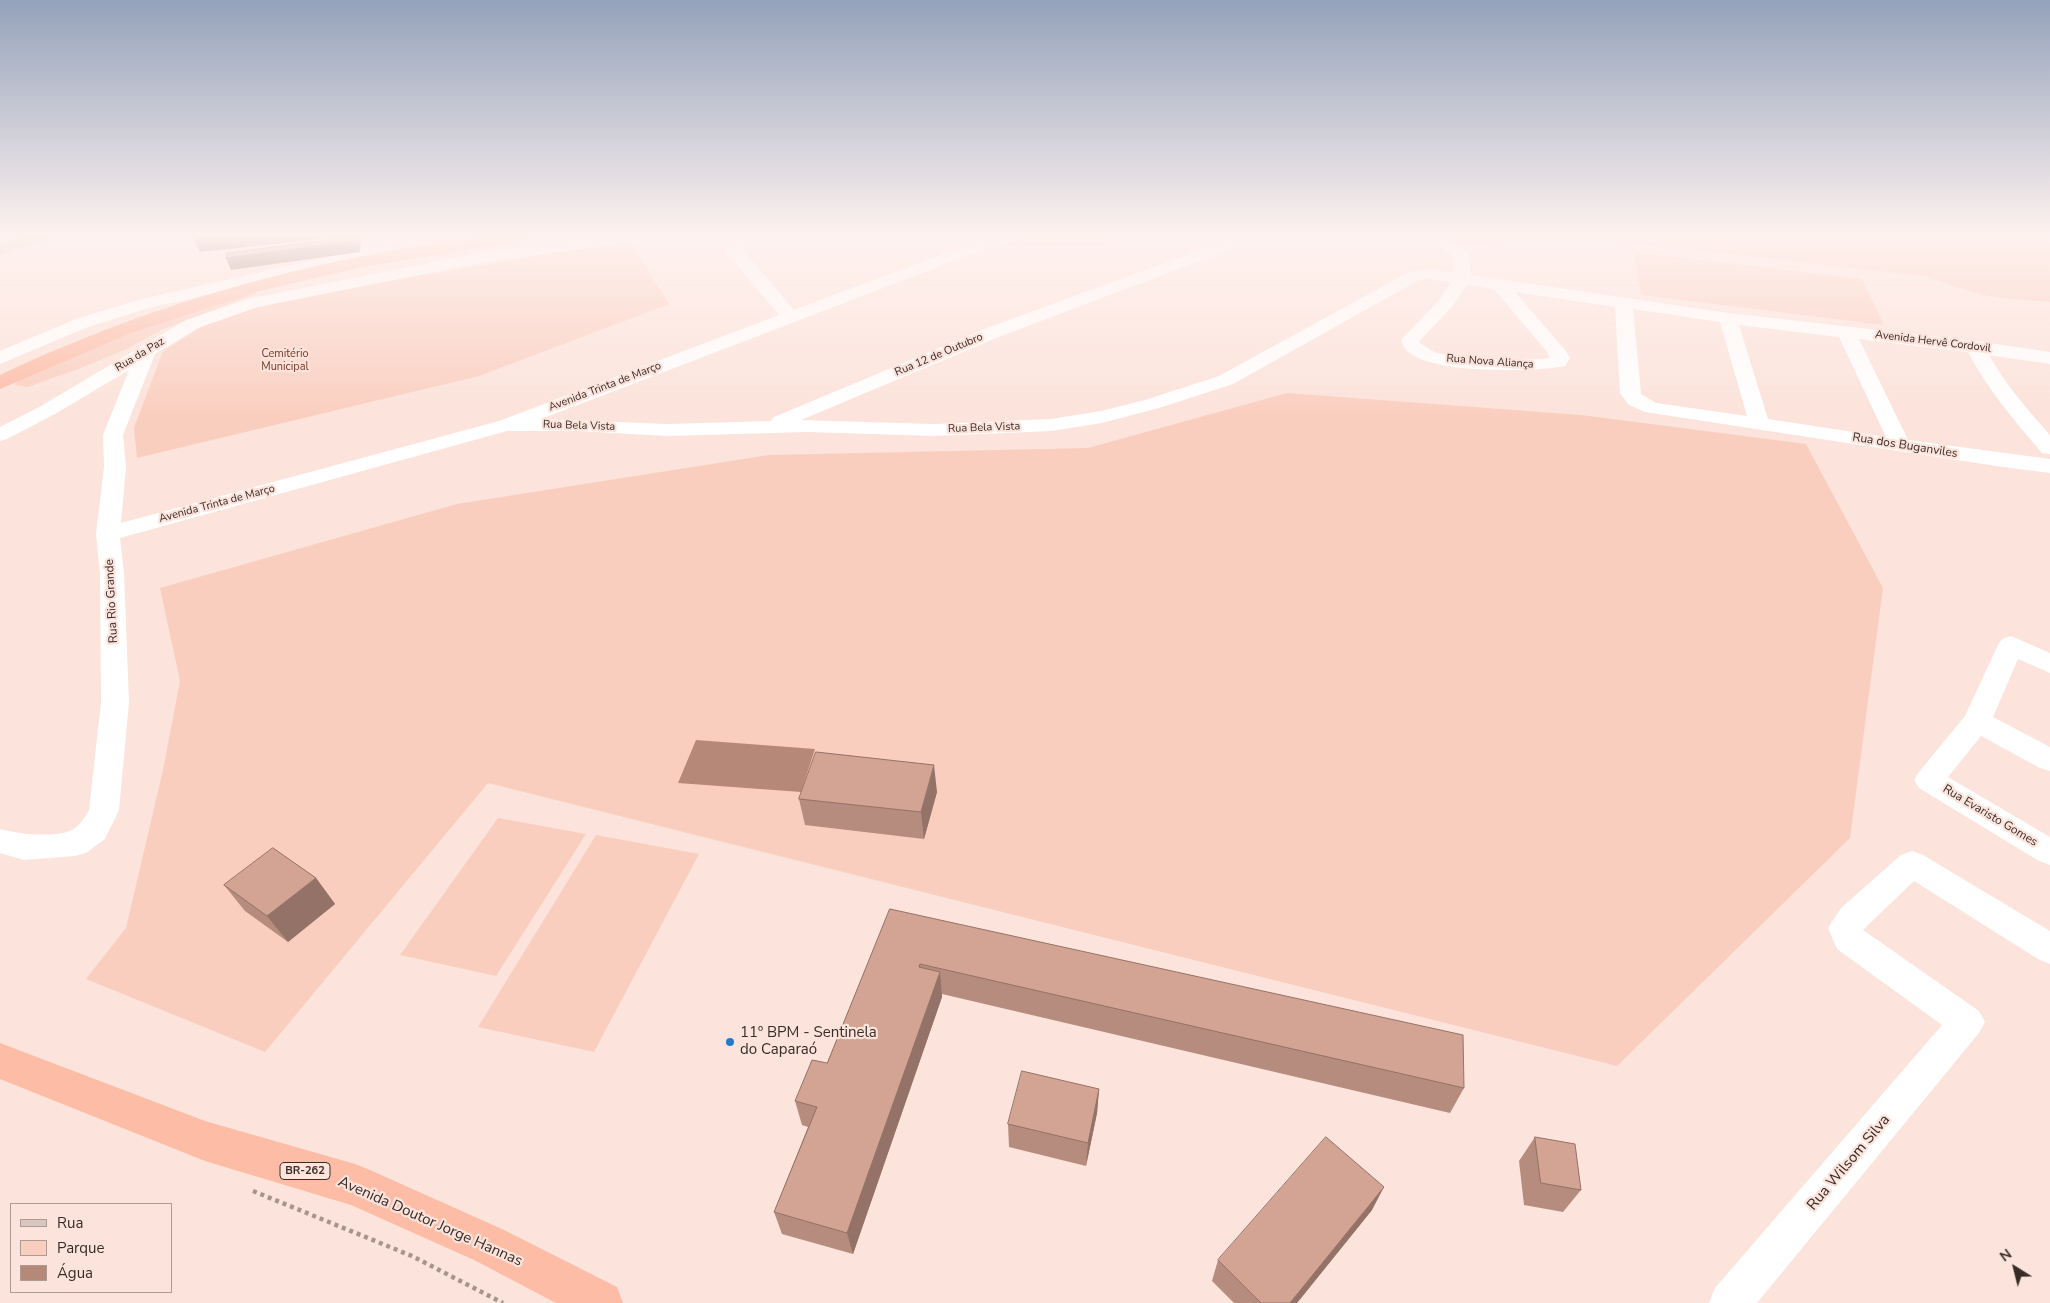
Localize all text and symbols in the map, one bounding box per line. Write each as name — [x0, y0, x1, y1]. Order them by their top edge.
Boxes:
street label: Avenida Hervê Cordovil — [1874, 328, 1992, 356]
street label: Rua 12 de Outubro — [893, 330, 985, 380]
street label: Rua da Paz — [113, 335, 167, 375]
park label: Cemitério Municipal — [261, 347, 309, 373]
street label: Rua Nova Aliança — [1446, 352, 1534, 372]
street label: Avenida Trinta de Março — [547, 359, 663, 415]
street label: Rua Bela Vista — [543, 418, 615, 434]
street label: Rua Bela Vista — [948, 420, 1020, 436]
street label: Rua dos Buganviles — [1851, 431, 1959, 461]
street label: Avenida Trinta de Março — [158, 482, 276, 526]
street label: Rua Rio Grande — [103, 559, 121, 643]
street label: Rua Evaristo Gomes — [1940, 782, 2040, 850]
place label: 11º BPM - Sentinela do Caparaó — [740, 1024, 877, 1059]
marker: 11º BPM - Sentinela do Caparaó — [724, 1036, 736, 1048]
street label: Rua Wilsom Silva — [1804, 1111, 1894, 1215]
road number: BR-262 — [280, 1162, 330, 1180]
street label: Avenida Doutor Jorge Hannas — [335, 1173, 525, 1271]
legend — [10, 1203, 172, 1293]
text: Rua — [57, 1213, 83, 1233]
text: Parque — [57, 1238, 105, 1258]
north arrow — [1990, 1243, 2040, 1293]
text: N — [1996, 1245, 2016, 1266]
text: Água — [57, 1263, 93, 1283]

